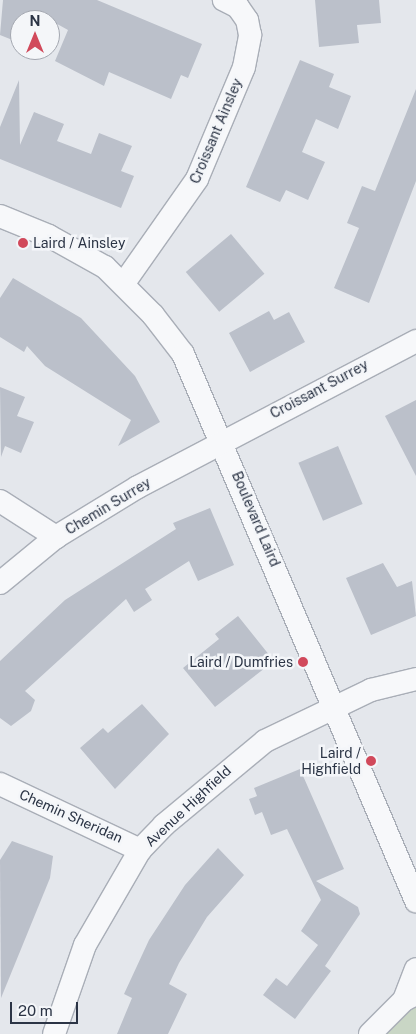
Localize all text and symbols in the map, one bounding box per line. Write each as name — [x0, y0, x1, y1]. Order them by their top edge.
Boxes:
north arrow — [10, 10, 60, 60]
text: N — [30, 13, 40, 29]
street label: Croissant Ainsley — [186, 76, 246, 186]
place label: Laird / Ainsley — [33, 235, 125, 251]
marker: Laird / Ainsley — [17, 237, 29, 249]
street label: Croissant Surrey — [267, 356, 371, 422]
street label: Boulevard Laird — [228, 469, 284, 569]
street label: Chemin Surrey — [62, 474, 154, 538]
place label: Laird / Dumfries — [189, 654, 293, 670]
marker: Laird / Dumfries — [297, 656, 309, 668]
place label: Laird / Highfield — [301, 745, 361, 778]
marker: Laird / Highfield — [365, 755, 377, 767]
street label: Avenue Highfield — [142, 762, 234, 850]
street label: Chemin Sheridan — [17, 786, 125, 846]
scale bar — [12, 992, 80, 1024]
text: 20 m — [18, 1002, 53, 1019]

